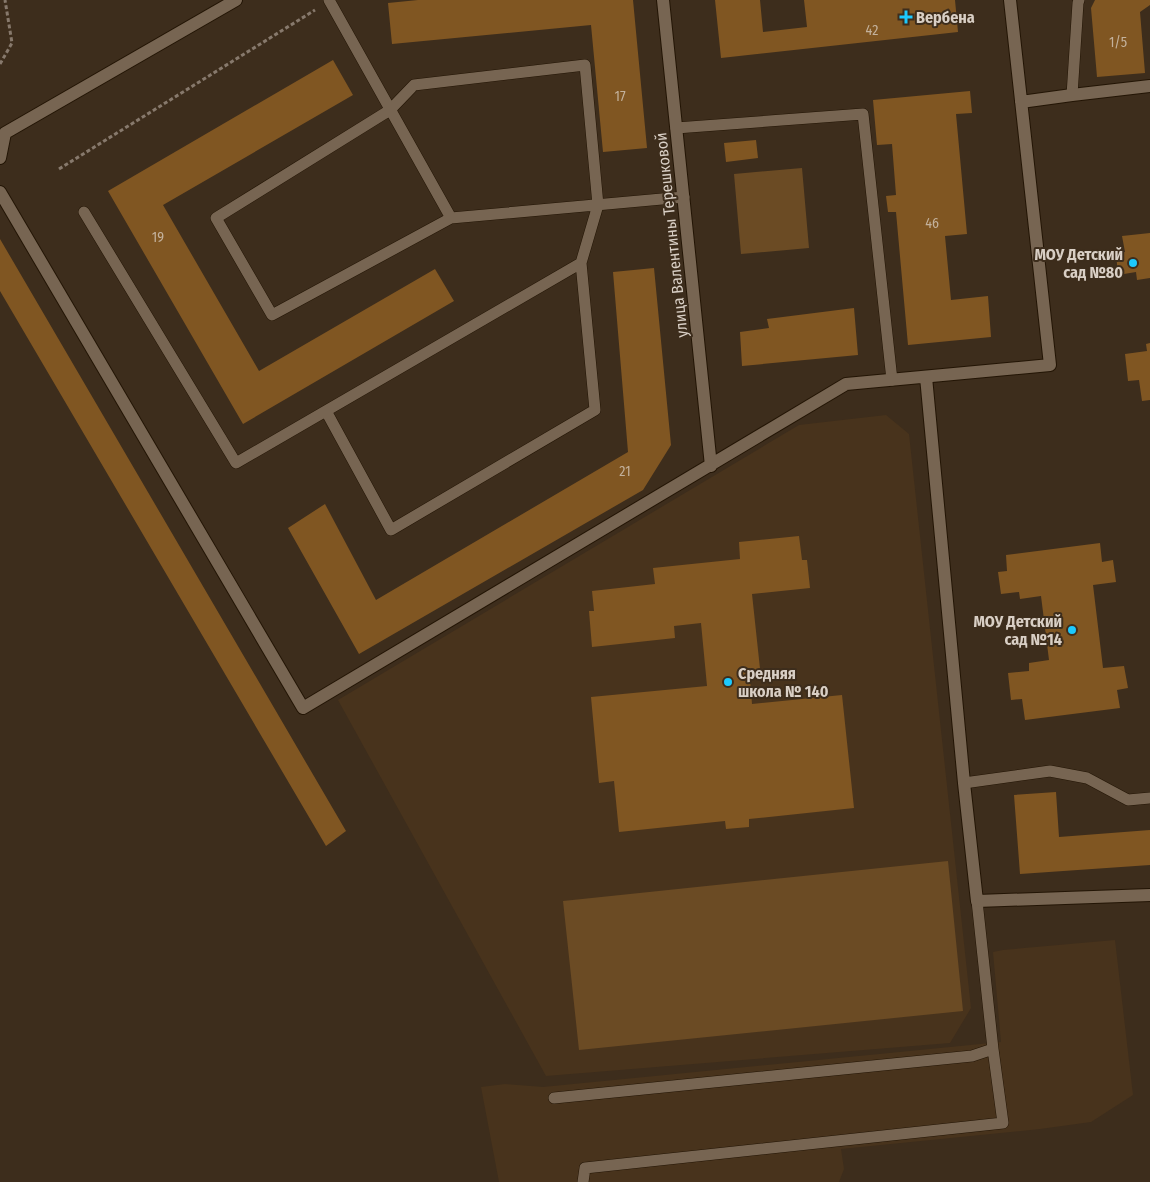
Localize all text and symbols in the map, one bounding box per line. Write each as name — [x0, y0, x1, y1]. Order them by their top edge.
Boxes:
place label: Вербена — [916, 8, 975, 27]
marker: Вербена — [900, 11, 912, 23]
house number: 42 — [866, 22, 878, 39]
house number: 1/5 — [1109, 34, 1127, 51]
house number: 17 — [614, 88, 626, 105]
street label: улица Валентины Терешковой — [651, 131, 692, 338]
house number: 46 — [925, 215, 939, 232]
house number: 19 — [152, 229, 164, 246]
place label: МОУ Детский сад №80 — [1034, 245, 1123, 282]
marker: МОУ Детский сад №80 — [1127, 257, 1139, 269]
house number: 21 — [619, 463, 631, 480]
place label: МОУ Детский сад №14 — [973, 612, 1062, 649]
marker: МОУ Детский сад №14 — [1066, 624, 1078, 636]
place label: Средняя школа № 140 — [738, 664, 829, 701]
marker: Средняя школа № 140 — [722, 676, 734, 688]

